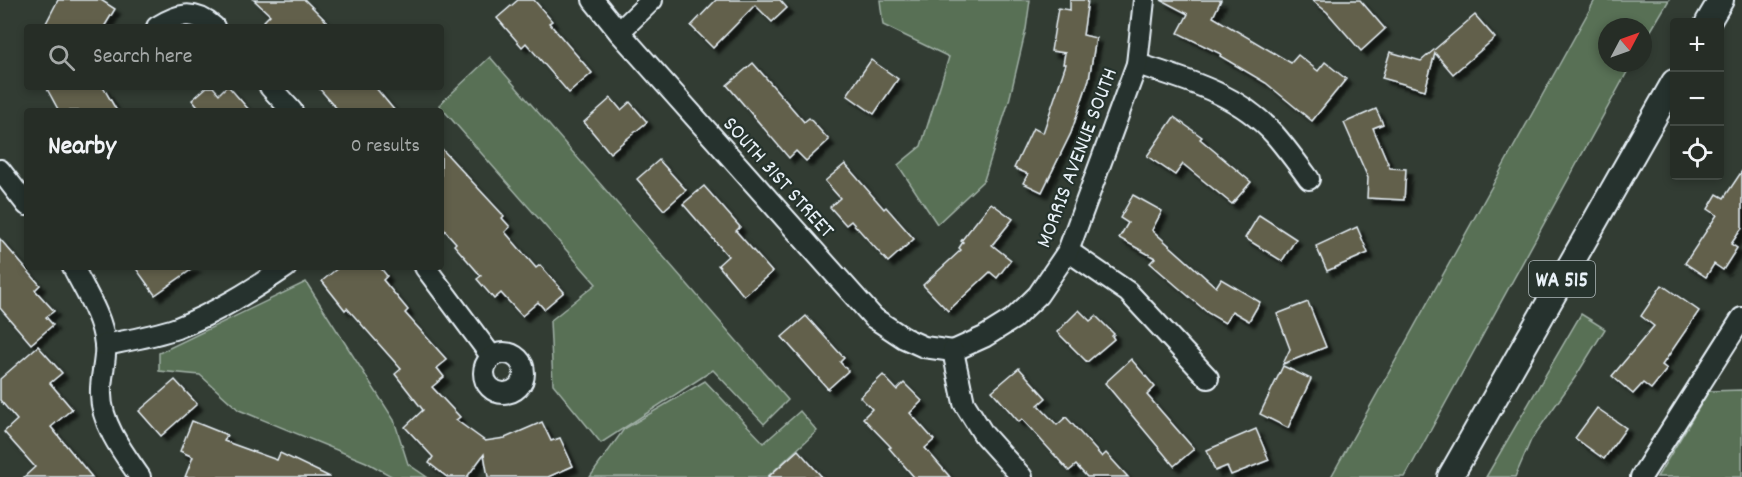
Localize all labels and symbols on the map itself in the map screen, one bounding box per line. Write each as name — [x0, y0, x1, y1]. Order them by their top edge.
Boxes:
north arrow — [1598, 18, 1652, 72]
street label: MORRIS AVENUE SOUTH — [1030, 64, 1127, 253]
street label: SOUTH 31ST STREET — [714, 111, 841, 246]
road number: WA 515 — [1529, 261, 1595, 297]

